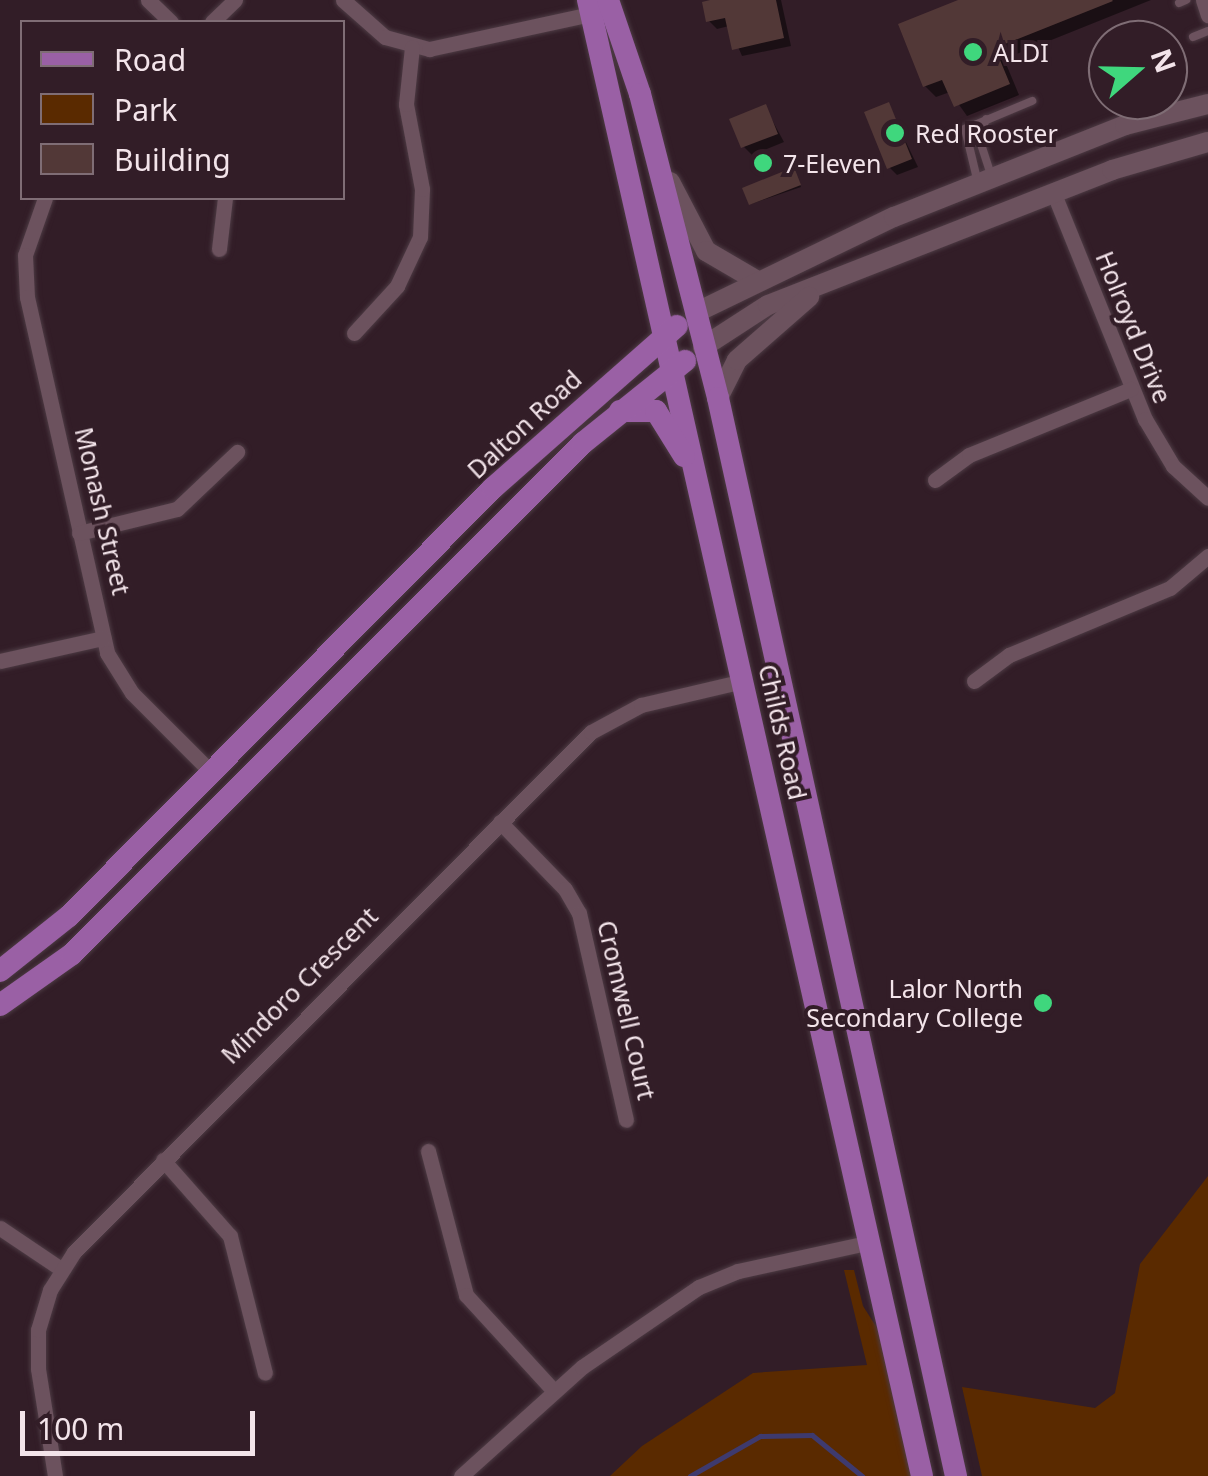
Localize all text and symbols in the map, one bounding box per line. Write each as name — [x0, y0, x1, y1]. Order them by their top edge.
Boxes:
legend — [20, 20, 345, 200]
north arrow — [1088, 20, 1188, 120]
place label: ALDI — [993, 37, 1049, 67]
text: Road — [114, 39, 186, 80]
marker: ALDI — [962, 41, 984, 63]
text: N — [1143, 43, 1186, 78]
text: Park — [114, 89, 177, 130]
place label: Red Rooster — [915, 118, 1058, 148]
marker: Red Rooster — [884, 122, 906, 144]
text: Building — [114, 139, 231, 180]
place label: 7-Eleven — [783, 148, 882, 178]
marker: 7-Eleven — [752, 152, 774, 174]
street label: Holroyd Drive — [1090, 247, 1178, 407]
street label: Dalton Road — [461, 364, 587, 484]
street label: Monash Street — [69, 424, 137, 598]
street label: Childs Road — [753, 661, 813, 803]
street label: Mindoro Crescent — [215, 901, 383, 1069]
street label: Cromwell Court — [592, 917, 662, 1103]
place label: Lalor North Secondary College — [806, 974, 1023, 1033]
marker: Lalor North Secondary College — [1032, 992, 1054, 1014]
scale bar — [25, 1391, 260, 1453]
text: 100 m — [37, 1408, 124, 1449]

